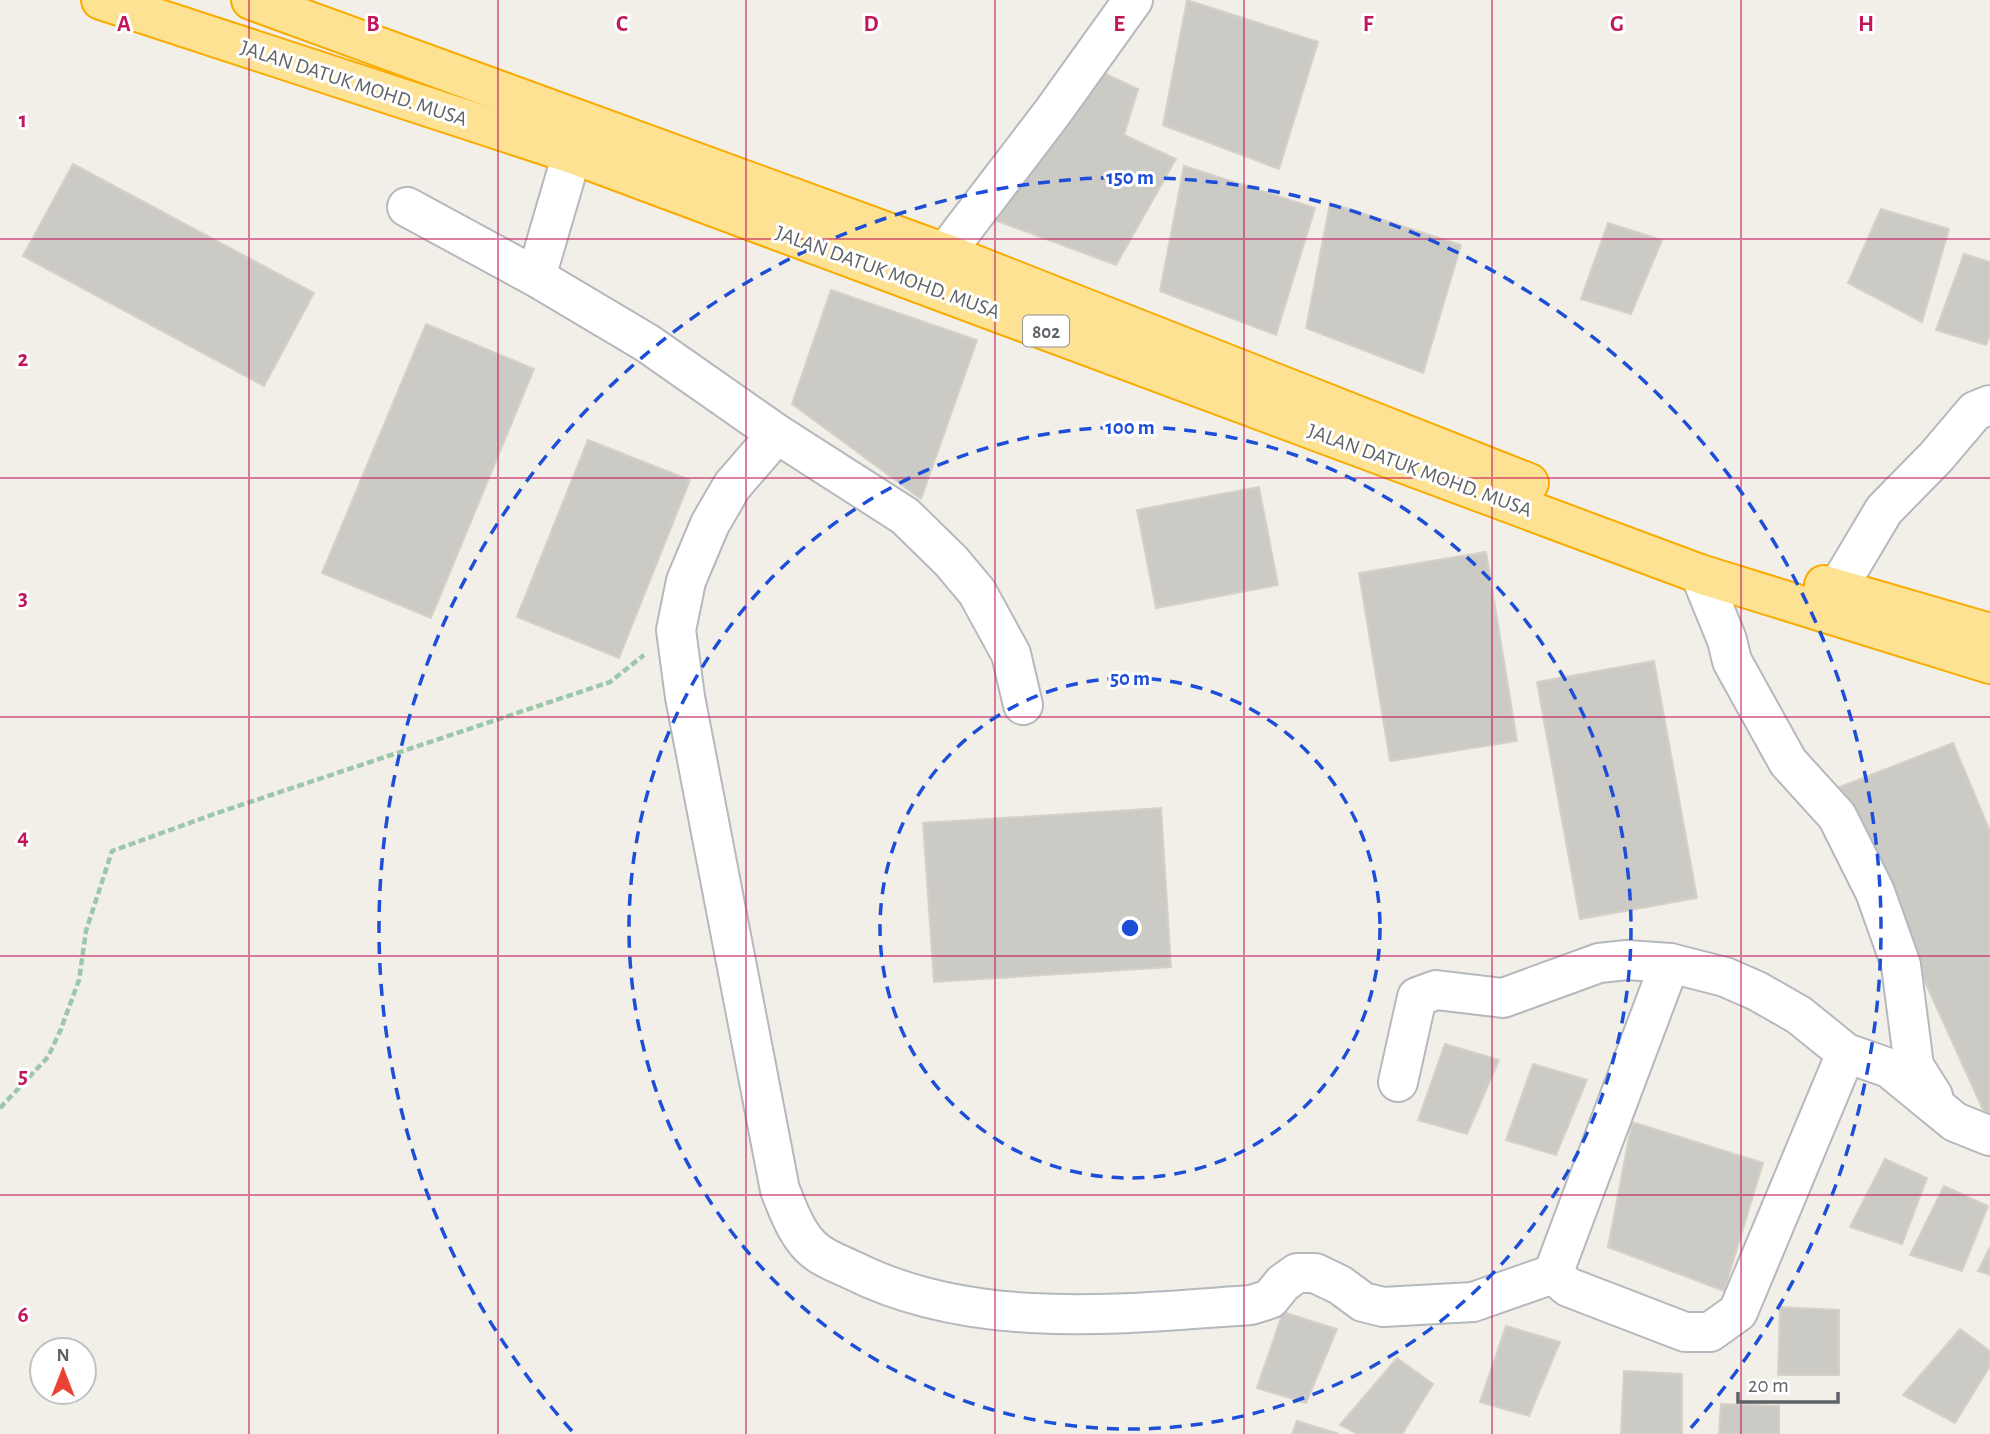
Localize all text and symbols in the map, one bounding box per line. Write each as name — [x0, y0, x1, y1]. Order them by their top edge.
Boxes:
text: A — [117, 13, 131, 36]
text: B — [366, 13, 380, 36]
text: C — [616, 13, 628, 36]
text: D — [863, 13, 879, 36]
text: E — [1113, 13, 1125, 36]
text: F — [1363, 13, 1374, 36]
text: G — [1610, 13, 1624, 36]
text: H — [1858, 13, 1874, 36]
street label: JALAN DATUK MOHD. MUSA — [238, 37, 470, 130]
text: 1 — [19, 109, 27, 132]
text: 150 m — [1106, 167, 1154, 188]
street label: JALAN DATUK MOHD. MUSA — [773, 222, 1003, 323]
road number: 802 — [1023, 316, 1069, 346]
text: 2 — [18, 348, 29, 371]
text: 100 m — [1105, 417, 1155, 438]
street label: JALAN DATUK MOHD. MUSA — [1305, 420, 1535, 521]
text: 3 — [18, 587, 28, 610]
text: 50 m — [1110, 668, 1150, 689]
text: 4 — [17, 826, 29, 849]
centre of rings — [1118, 916, 1142, 940]
text: 5 — [18, 1065, 28, 1088]
text: 6 — [17, 1304, 29, 1327]
north arrow — [28, 1336, 98, 1406]
text: N — [56, 1346, 70, 1365]
scale bar — [1738, 1360, 1838, 1404]
text: 20 m — [1748, 1375, 1789, 1396]

